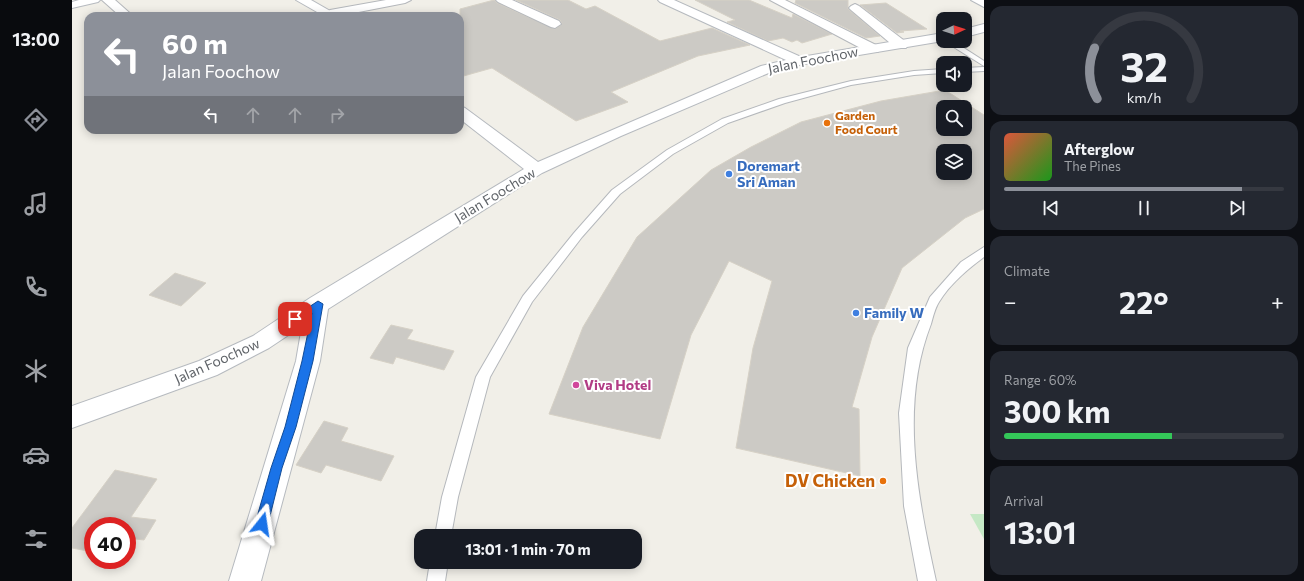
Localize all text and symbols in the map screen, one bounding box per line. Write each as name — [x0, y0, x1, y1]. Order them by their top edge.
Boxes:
north arrow — [936, 12, 972, 48]
map controls — [936, 12, 972, 180]
text: 60 m — [162, 26, 228, 60]
text: 13:00 — [12, 28, 60, 50]
icon: left — [96, 28, 148, 80]
text: 32 — [1120, 39, 1168, 90]
street label: Jalan Foochow — [766, 42, 860, 77]
button: sound — [936, 56, 972, 92]
text: Jalan Foochow — [162, 60, 280, 82]
text: km/h — [1127, 87, 1161, 105]
button: search — [936, 100, 972, 136]
icon: left — [200, 104, 222, 126]
icon: ahead — [242, 104, 264, 126]
icon: ahead — [284, 104, 306, 126]
icon: right — [326, 104, 348, 126]
icon: directions — [22, 106, 50, 134]
place label: Garden Food Court — [835, 108, 898, 136]
marker: Garden Food Court — [822, 118, 832, 128]
text: Afterglow — [1064, 140, 1134, 158]
button: layers — [936, 144, 972, 180]
place label: Doremart Sri Aman — [737, 157, 800, 190]
text: The Pines — [1064, 158, 1121, 174]
street label: Jalan Foochow — [451, 164, 538, 225]
marker: Doremart Sri Aman — [724, 169, 734, 179]
icon: music — [22, 190, 50, 218]
icon: previous — [1040, 197, 1062, 219]
icon: pause — [1133, 197, 1155, 219]
icon: next — [1226, 197, 1248, 219]
text: Climate — [1004, 263, 1050, 279]
icon: phone — [22, 273, 50, 301]
text: 22° — [1119, 283, 1169, 320]
text: − — [1004, 288, 1017, 315]
text: + — [1271, 288, 1284, 315]
pin — [278, 302, 312, 336]
place label: Family W — [864, 304, 924, 321]
icon: arrive — [284, 308, 306, 330]
marker: Family W — [851, 308, 861, 318]
street label: Jalan Foochow — [171, 334, 262, 387]
icon: climate — [22, 357, 50, 385]
text: Range · 60% — [1004, 372, 1077, 388]
place label: Viva Hotel — [584, 376, 651, 393]
marker: Viva Hotel — [571, 380, 581, 390]
text: 300 km — [1004, 392, 1110, 429]
icon: car — [22, 441, 50, 469]
place label: DV Chicken — [785, 470, 875, 491]
marker: DV Chicken — [878, 476, 888, 486]
text: Arrival — [1004, 493, 1043, 509]
position arrow — [241, 503, 283, 545]
text: 13:01 — [1004, 513, 1077, 550]
speed limit sign: 40 — [84, 517, 136, 569]
icon: filters — [22, 525, 50, 553]
text: 13:01 · 1 min · 70 m — [465, 540, 591, 558]

